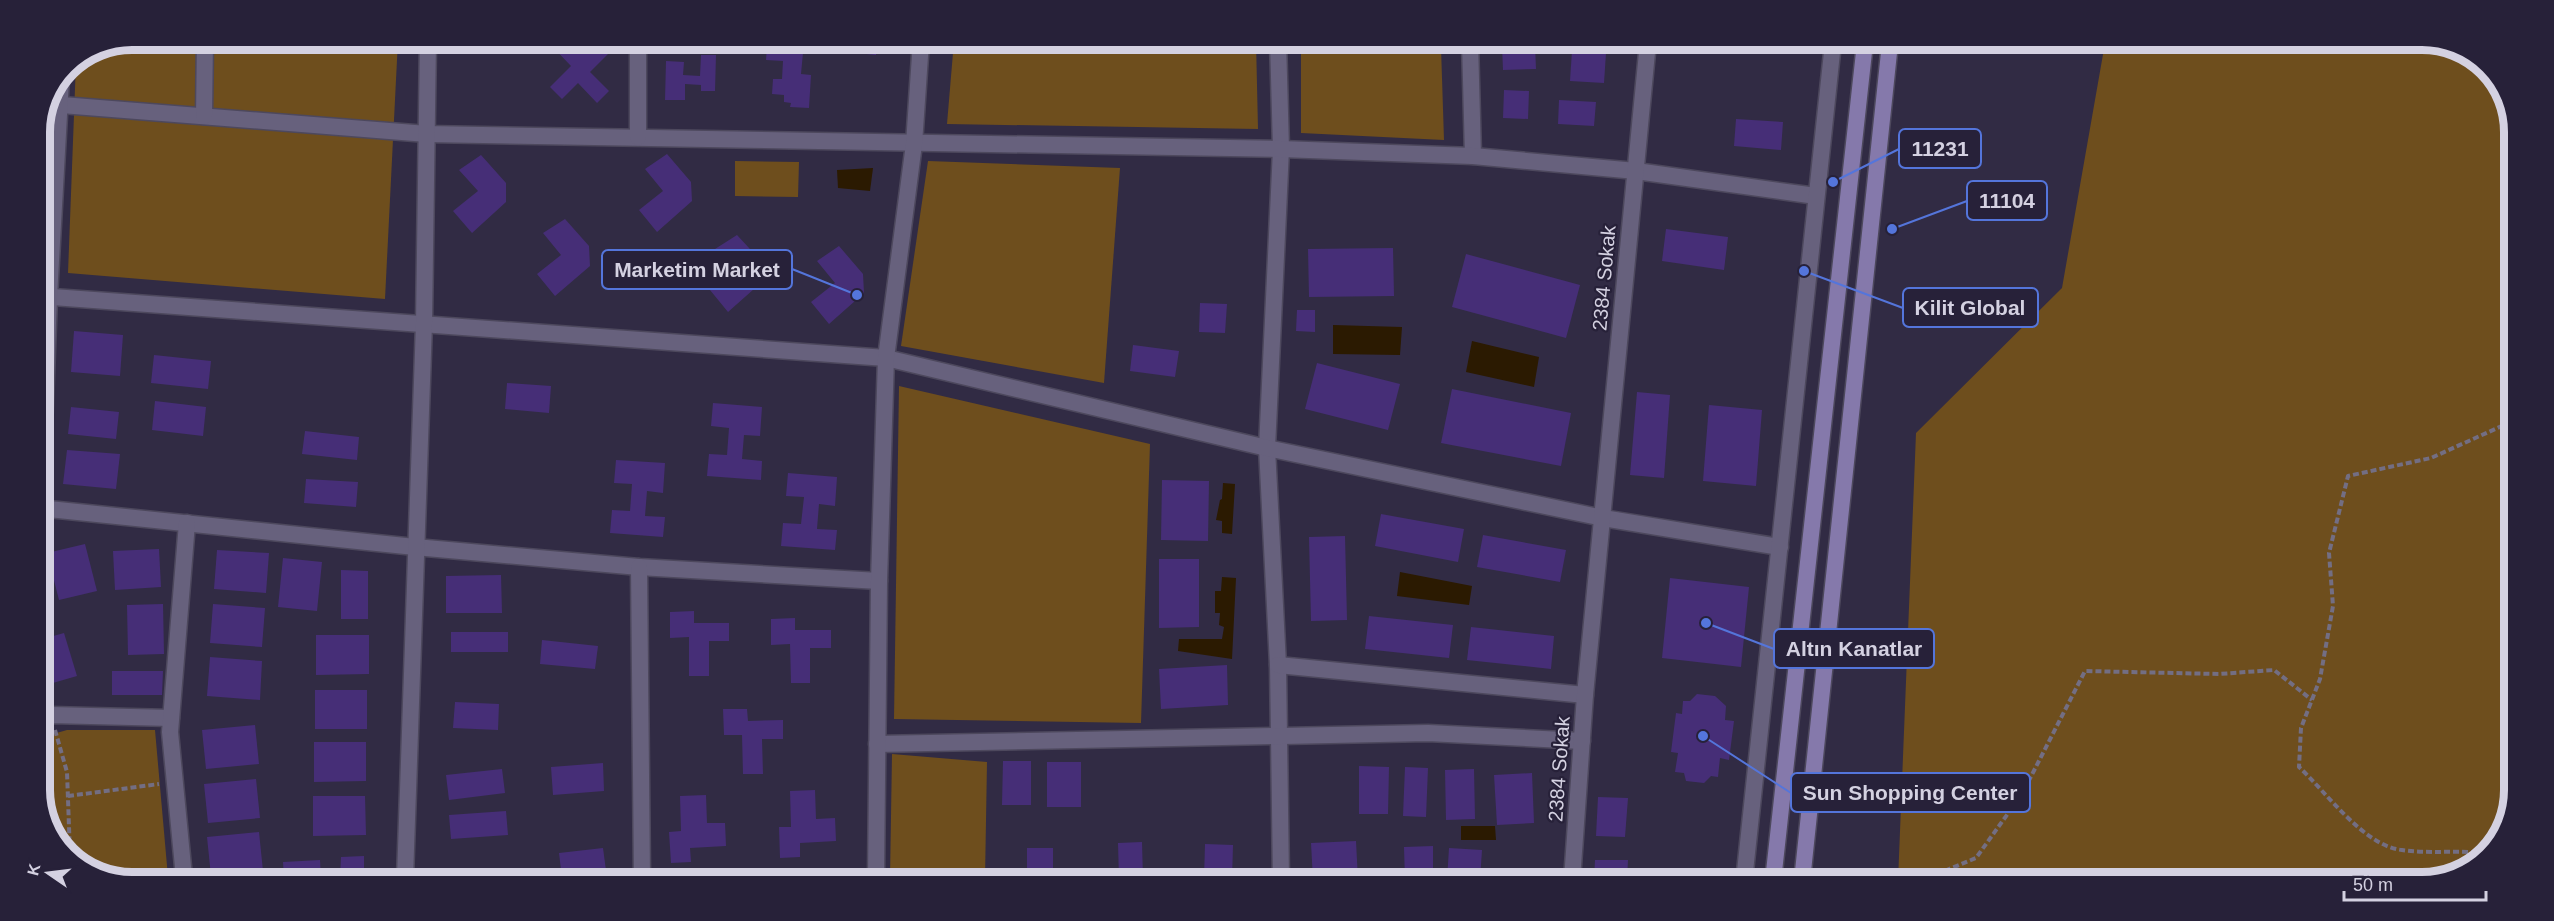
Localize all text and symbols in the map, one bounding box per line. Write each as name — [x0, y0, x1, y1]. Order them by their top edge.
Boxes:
callout: 11231 — [1899, 129, 1981, 168]
text: 11231 — [1911, 137, 1969, 160]
callout: 11104 — [1967, 181, 2047, 220]
text: 11104 — [1979, 189, 2035, 212]
street label: 2384 Sokak — [1588, 223, 1620, 332]
callout: Marketim Market — [602, 250, 792, 289]
text: Marketim Market — [614, 258, 780, 281]
callout: Kilit Global — [1903, 288, 2038, 327]
text: Kilit Global — [1915, 296, 2025, 319]
callout: Altın Kanatlar — [1774, 629, 1934, 668]
text: Altın Kanatlar — [1786, 637, 1922, 660]
street label: 2384 Sokak — [1544, 715, 1574, 822]
callout: Sun Shopping Center — [1791, 773, 2030, 812]
text: Sun Shopping Center — [1803, 781, 2017, 804]
north arrow — [18, 843, 78, 903]
text: K — [24, 861, 44, 877]
scale bar — [2344, 864, 2486, 902]
text: 50 m — [2353, 875, 2393, 895]

